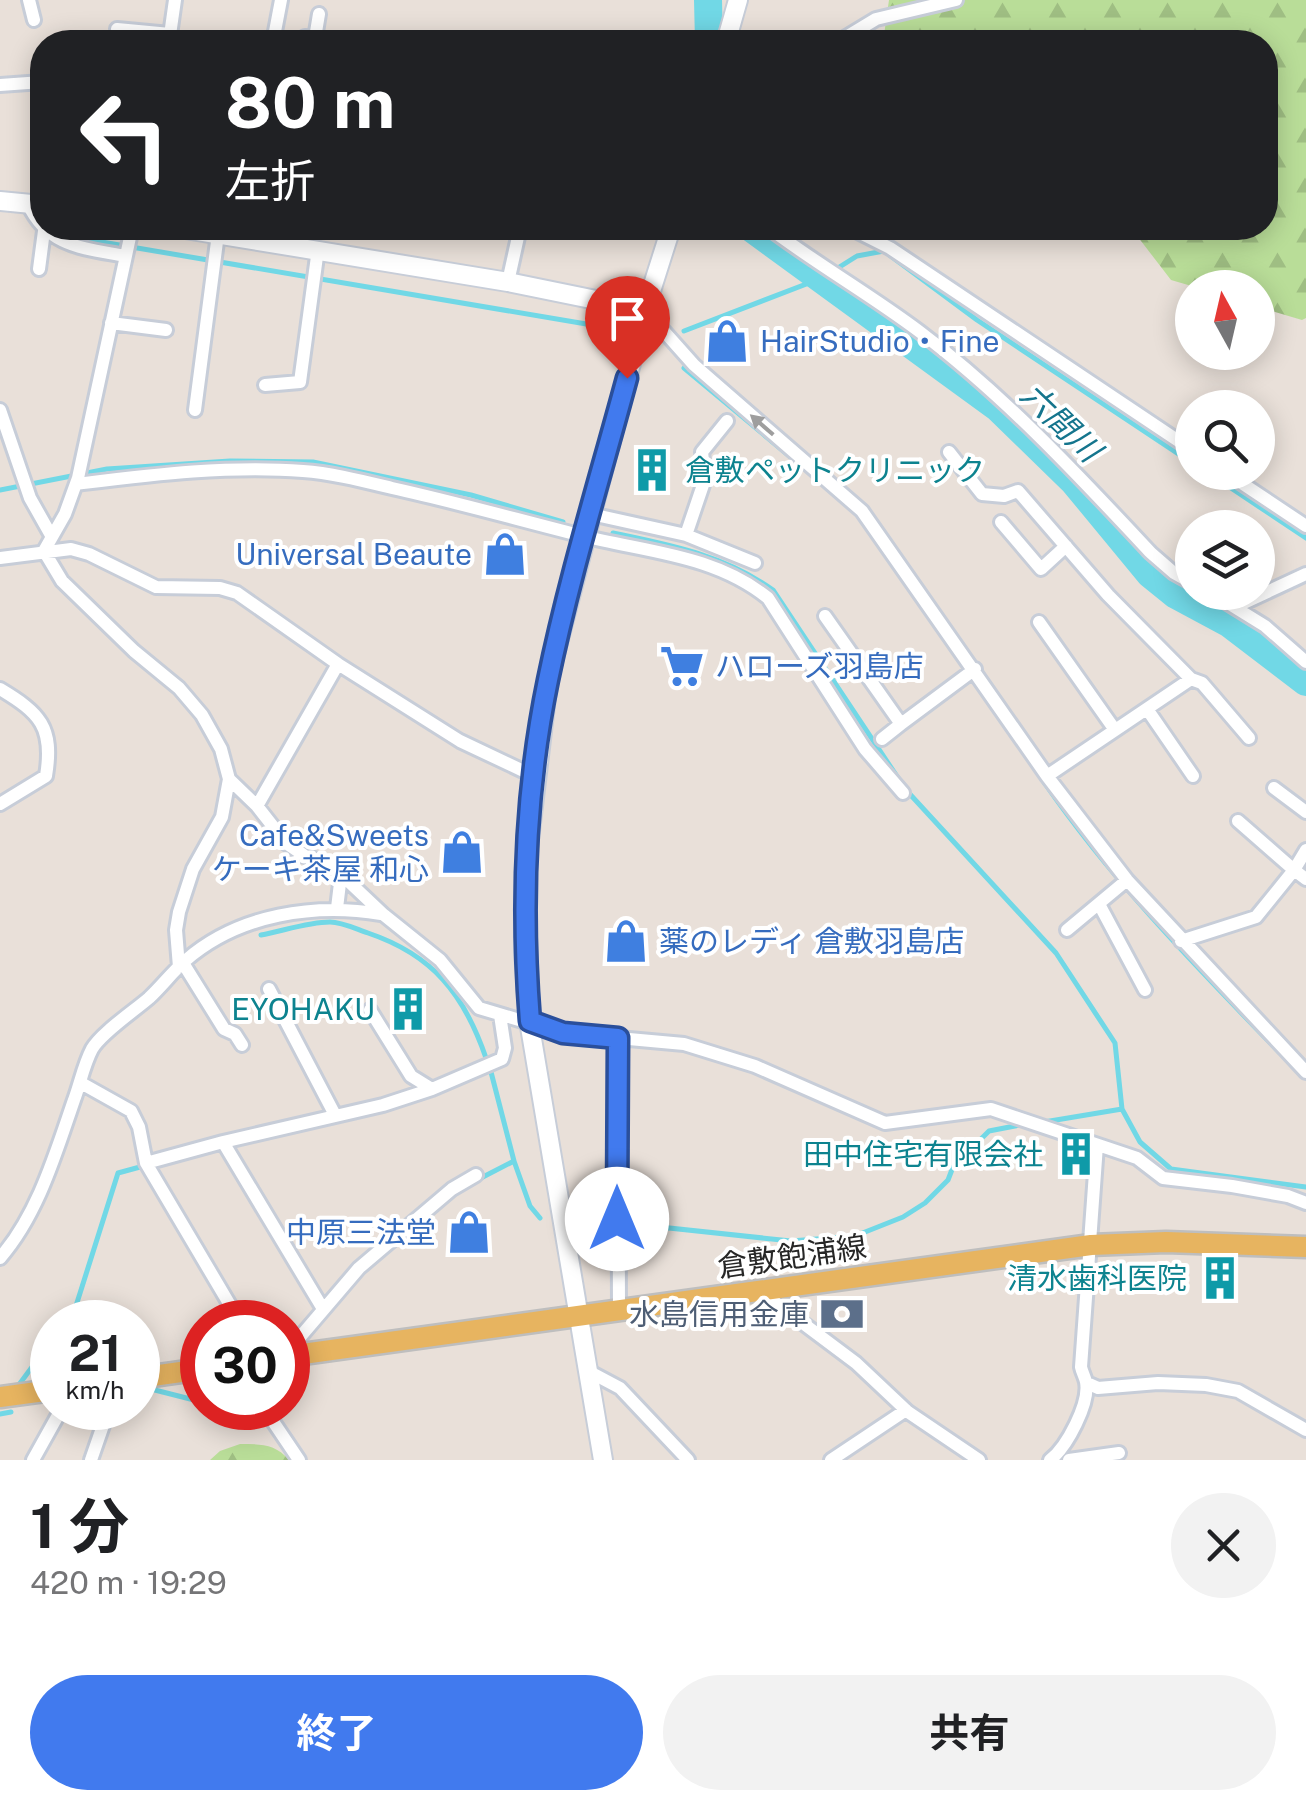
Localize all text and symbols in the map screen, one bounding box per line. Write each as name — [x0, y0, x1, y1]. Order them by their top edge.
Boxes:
text: 80 m — [225, 61, 395, 144]
icon: left — [60, 70, 190, 200]
text: 左折 — [225, 154, 315, 207]
north arrow — [1175, 270, 1275, 370]
map controls — [1175, 270, 1275, 610]
pin — [585, 276, 670, 379]
icon: arrive — [600, 291, 655, 346]
shop icon: HairStudio・Fine — [703, 317, 751, 365]
place label: HairStudio・Fine — [760, 323, 1000, 359]
water label: 六間川 — [1014, 375, 1111, 471]
button: search — [1175, 390, 1275, 490]
one-way arrow — [749, 414, 774, 436]
building icon: 倉敷ペットクリニック — [628, 446, 676, 494]
place label: 倉敷ペットクリニック — [685, 452, 985, 488]
button: layers — [1175, 510, 1275, 610]
shop icon: Universal Beaute — [481, 530, 529, 578]
place label: Universal Beaute — [235, 536, 472, 572]
supermarket icon: ハローズ羽島店 — [658, 642, 706, 690]
place label: ハローズ羽島店 — [715, 648, 924, 684]
place label: Cafe&Sweets ケーキ茶屋 和心 — [212, 817, 429, 887]
shop icon: Cafe&Sweets ケーキ茶屋 和心 — [438, 828, 486, 876]
shop icon: 薬のレディ 倉敷羽島店 — [602, 917, 650, 965]
place label: 薬のレディ 倉敷羽島店 — [659, 923, 964, 959]
building icon: EYOHAKU — [384, 985, 432, 1033]
place label: EYOHAKU — [231, 991, 375, 1027]
building icon: 田中住宅有限会社 — [1052, 1130, 1100, 1178]
place label: 田中住宅有限会社 — [803, 1136, 1043, 1172]
position arrow — [565, 1167, 669, 1271]
shop icon: 中原三法堂 — [445, 1208, 493, 1256]
place label: 中原三法堂 — [286, 1214, 436, 1250]
street label: 倉敷飽浦線 — [715, 1228, 869, 1284]
building icon: 清水歯科医院 — [1196, 1254, 1244, 1302]
place label: 清水歯科医院 — [1007, 1260, 1187, 1296]
bank icon: 水島信用金庫 — [818, 1290, 866, 1338]
place label: 水島信用金庫 — [629, 1296, 809, 1332]
speed limit sign: 30 — [180, 1300, 310, 1430]
text: 21 — [68, 1323, 122, 1382]
text: km/h — [66, 1375, 124, 1405]
text: 1 分 — [30, 1491, 129, 1562]
button: close — [1171, 1493, 1276, 1598]
text: 420 m · 19:29 — [30, 1564, 227, 1601]
button: 終了 — [30, 1675, 643, 1790]
button: 共有 — [663, 1675, 1276, 1790]

